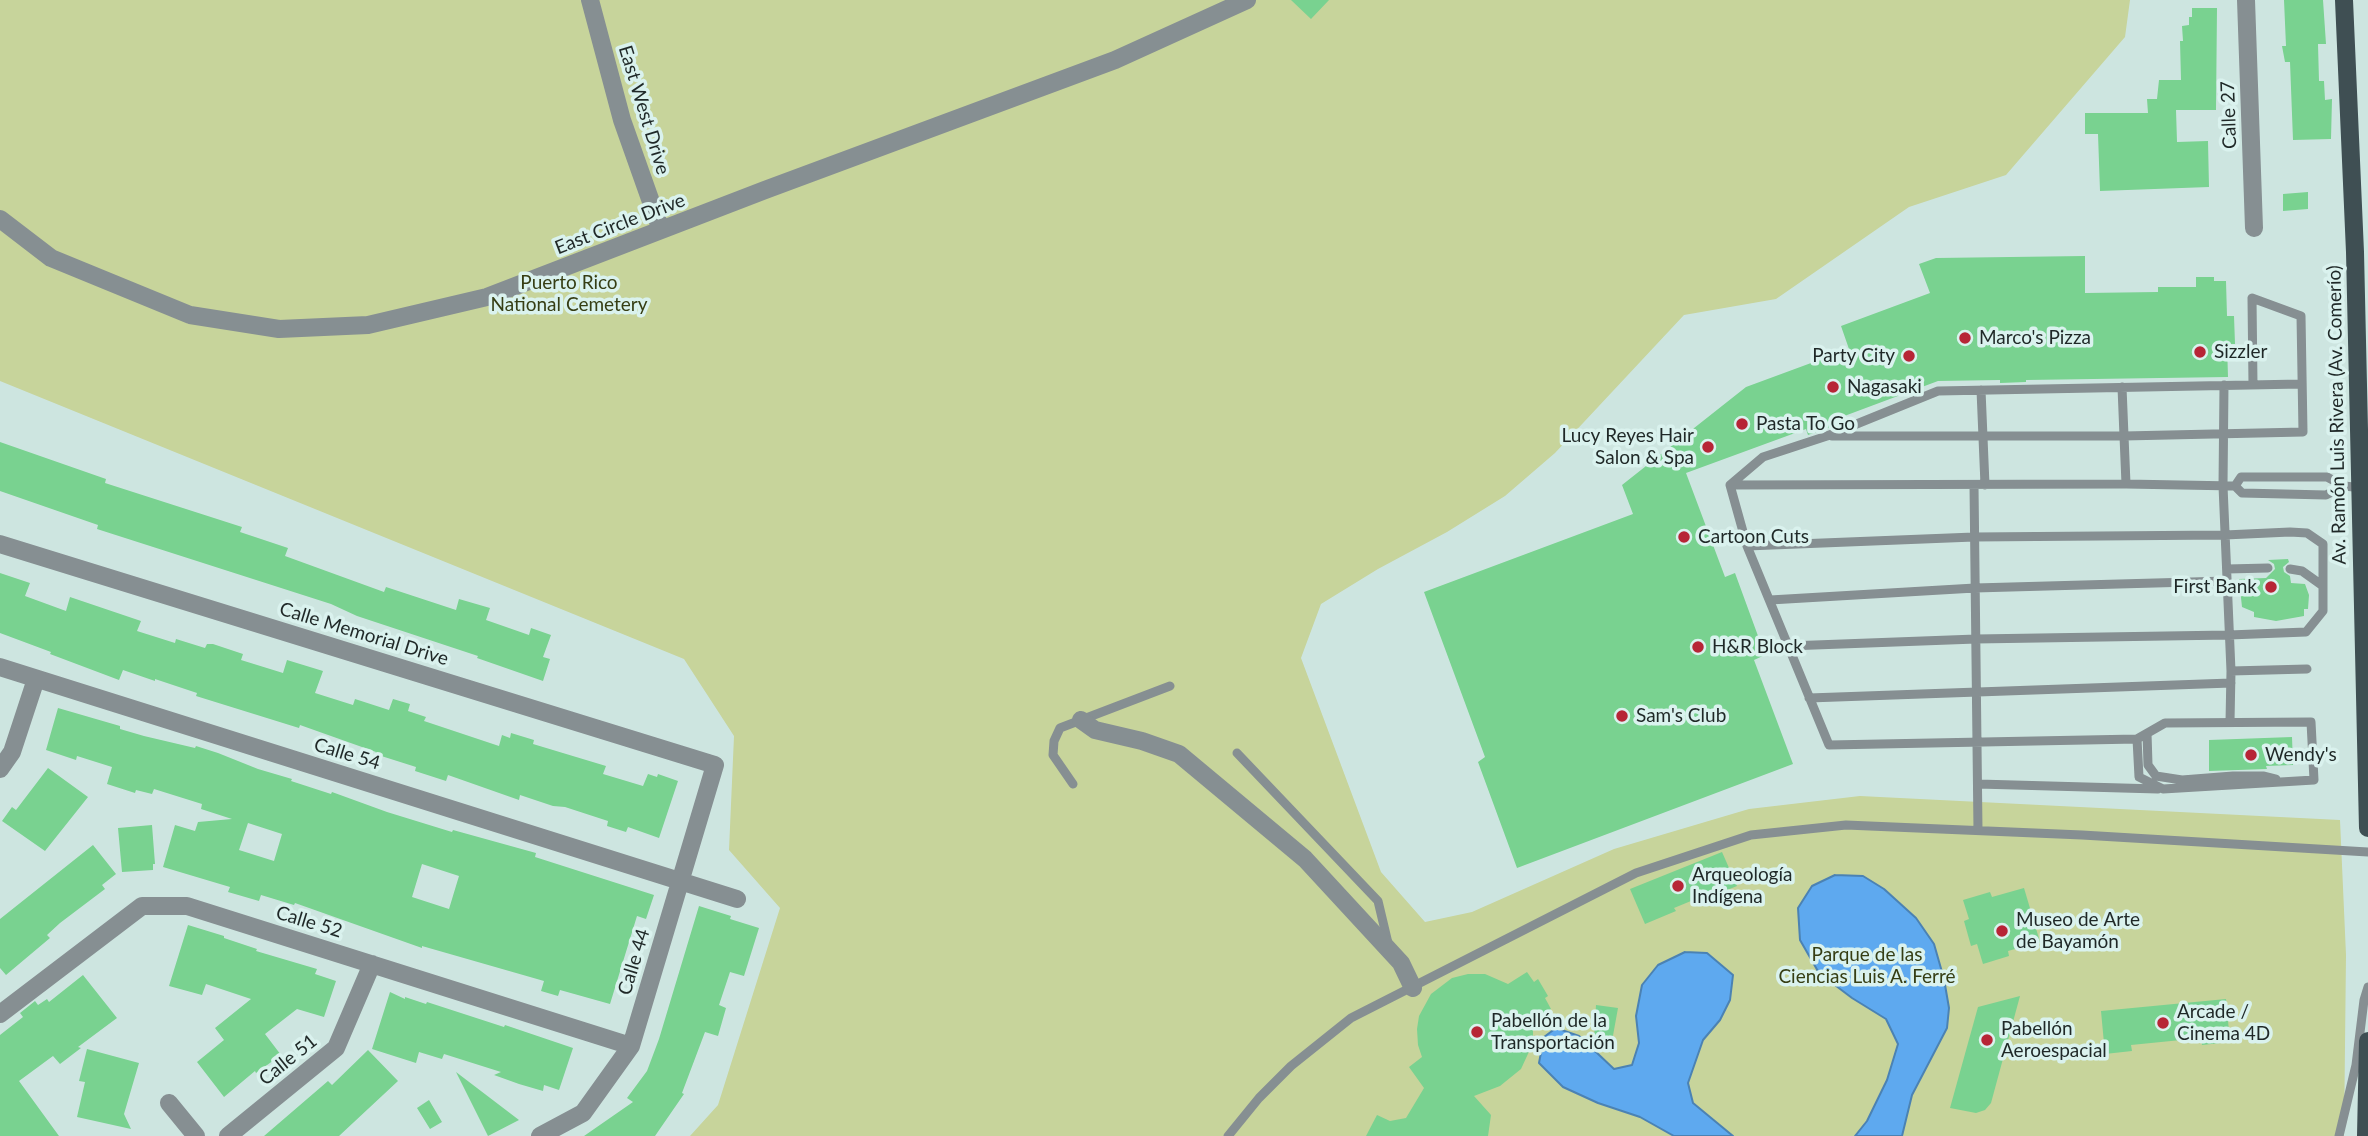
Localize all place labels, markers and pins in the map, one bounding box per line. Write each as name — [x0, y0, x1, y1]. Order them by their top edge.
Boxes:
place label: Marco's Pizza — [1979, 327, 2091, 349]
marker: Marco's Pizza — [1957, 330, 1973, 346]
place label: Sizzler — [2214, 341, 2267, 363]
marker: Sizzler — [2192, 344, 2208, 360]
place label: Party City — [1812, 345, 1895, 367]
marker: Party City — [1901, 348, 1917, 364]
place label: Nagasaki — [1847, 376, 1922, 398]
marker: Nagasaki — [1825, 379, 1841, 395]
place label: Pasta To Go — [1756, 413, 1855, 435]
marker: Pasta To Go — [1734, 416, 1750, 432]
place label: Lucy Reyes Hair Salon & Spa — [1562, 425, 1694, 469]
marker: Lucy Reyes Hair Salon & Spa — [1700, 439, 1716, 455]
place label: Cartoon Cuts — [1698, 526, 1809, 548]
marker: Cartoon Cuts — [1676, 529, 1692, 545]
place label: First Bank — [2173, 576, 2257, 598]
marker: First Bank — [2263, 579, 2279, 595]
place label: H&R Block — [1712, 636, 1803, 658]
marker: H&R Block — [1690, 639, 1706, 655]
place label: Sam's Club — [1636, 705, 1726, 727]
marker: Sam's Club — [1614, 708, 1630, 724]
place label: Wendy's — [2265, 744, 2337, 766]
marker: Wendy's — [2243, 747, 2259, 763]
place label: Arqueología Indígena — [1692, 864, 1793, 908]
marker: Arqueología Indígena — [1670, 878, 1686, 894]
place label: Museo de Arte de Bayamón — [2016, 909, 2140, 953]
marker: Museo de Arte de Bayamón — [1994, 923, 2010, 939]
place label: Arcade / Cinema 4D — [2177, 1001, 2270, 1045]
place label: Pabellón de la Transportación — [1491, 1010, 1615, 1054]
marker: Arcade / Cinema 4D — [2155, 1015, 2171, 1031]
place label: Pabellón Aeroespacial — [2001, 1018, 2107, 1062]
marker: Pabellón de la Transportación — [1469, 1024, 1485, 1040]
marker: Pabellón Aeroespacial — [1979, 1032, 1995, 1048]

